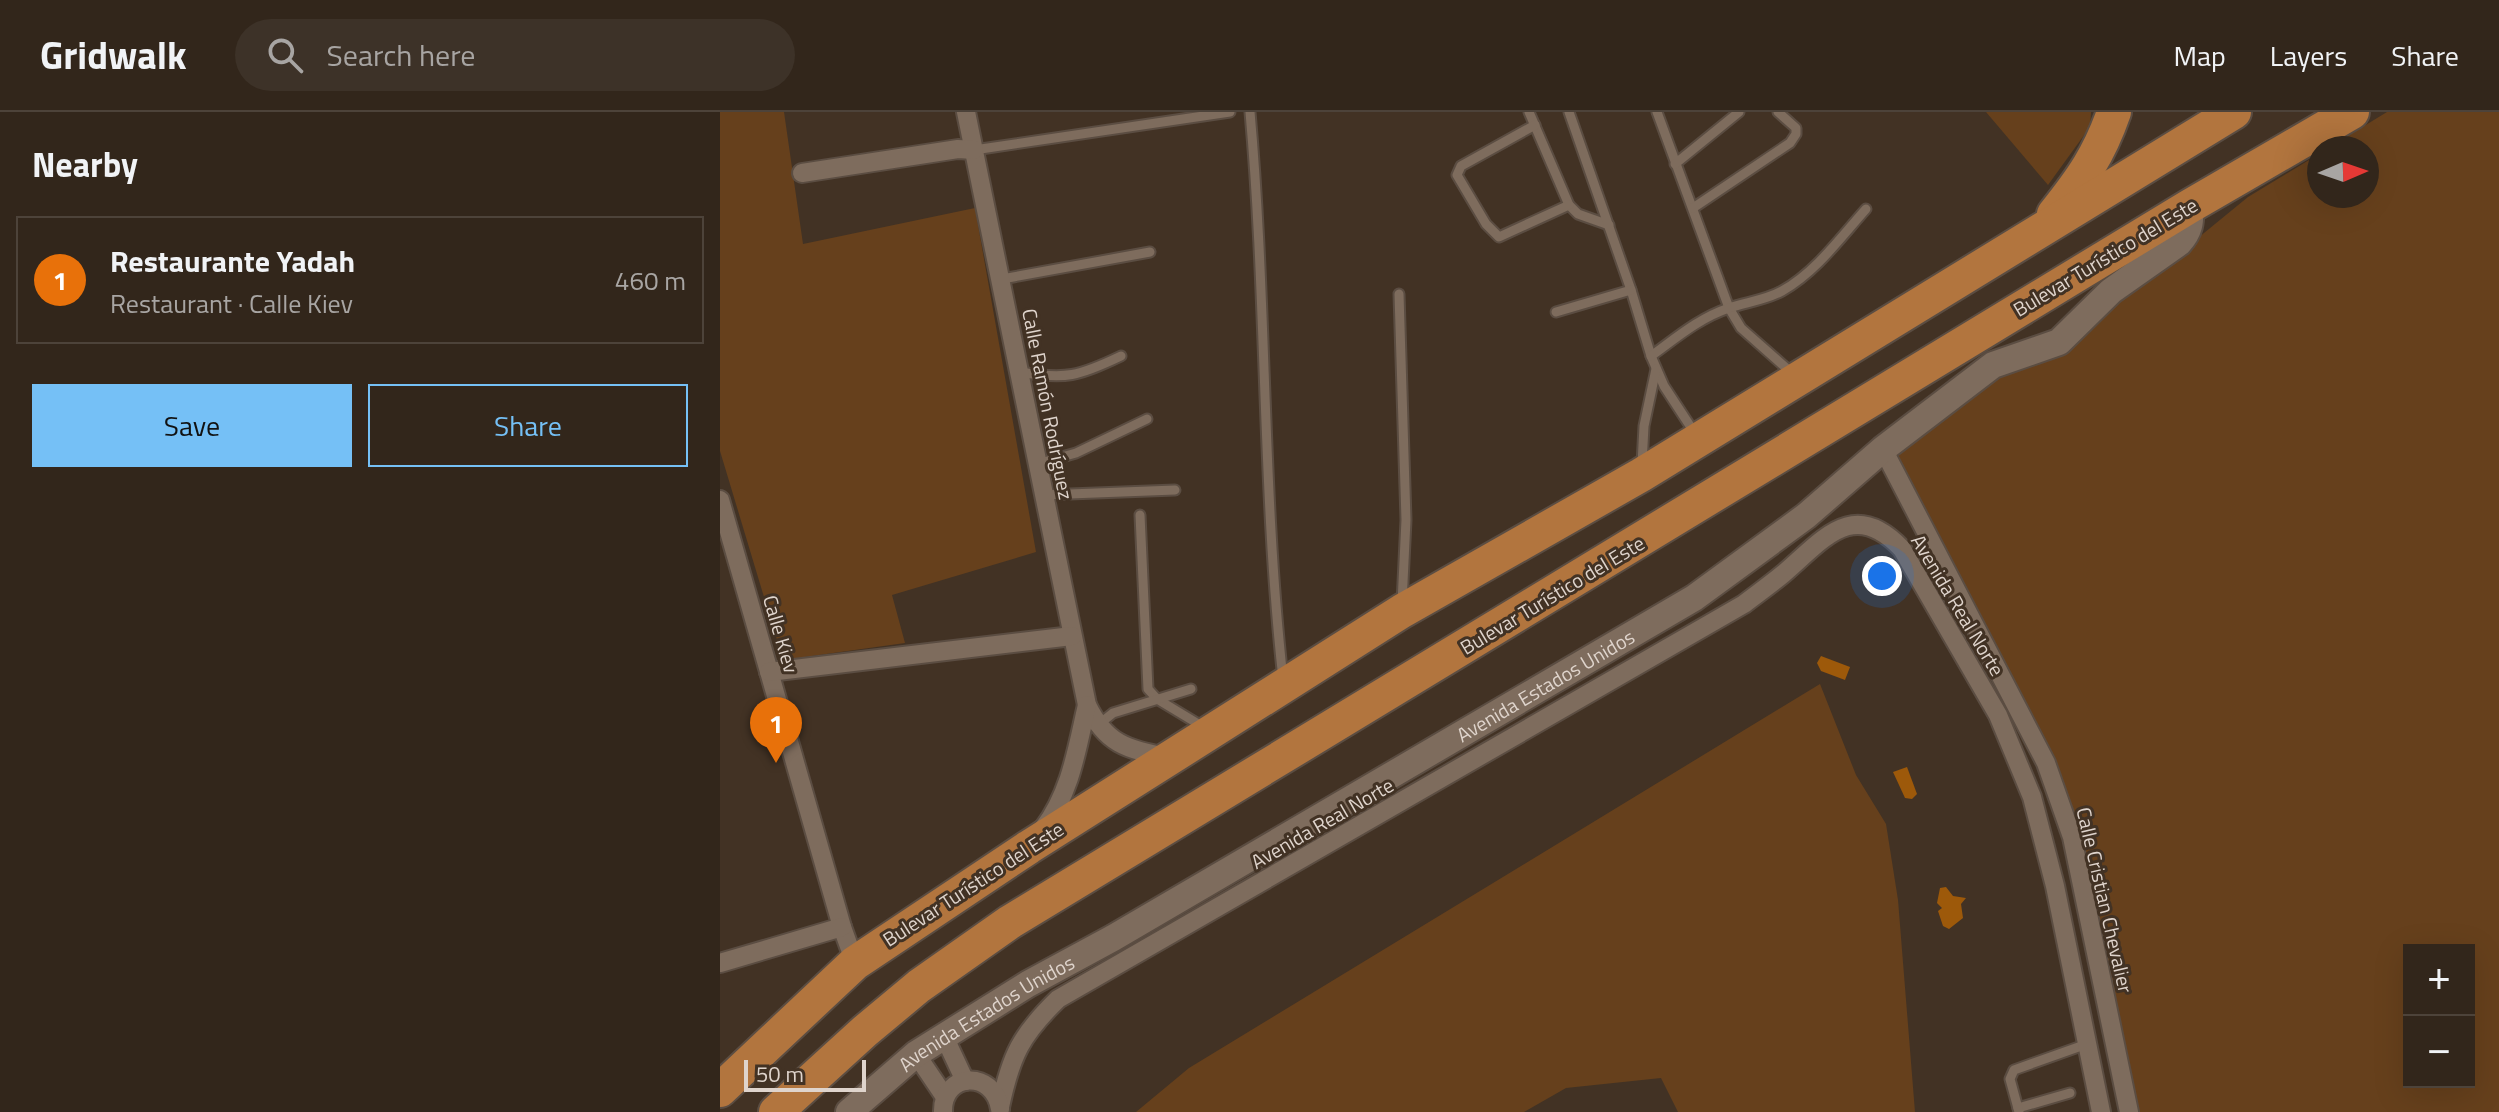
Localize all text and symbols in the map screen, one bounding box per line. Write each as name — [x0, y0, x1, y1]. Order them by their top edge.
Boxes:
search box — [235, 19, 795, 91]
text: Gridwalk — [40, 26, 187, 84]
text: Search here — [327, 32, 475, 78]
icon: search — [263, 33, 307, 77]
text: Map — [2173, 34, 2226, 77]
text: Layers — [2270, 34, 2347, 77]
text: Share — [2391, 34, 2459, 77]
north arrow — [2307, 136, 2379, 208]
text: Nearby — [32, 138, 138, 190]
street label: Bulevar Turístico del Este — [2007, 190, 2203, 324]
text: Restaurante Yadah — [110, 238, 355, 284]
text: 1 — [53, 261, 67, 300]
text: 460 m — [615, 261, 686, 300]
text: Restaurant · Calle Kiev — [110, 284, 353, 323]
street label: Calle Ramón Rodríguez — [1014, 306, 1082, 502]
button: Save — [32, 384, 352, 467]
button: Share — [368, 384, 688, 467]
street label: Bulevar Turístico del Este — [1454, 528, 1650, 662]
street label: Avenida Real Norte — [1903, 528, 2013, 682]
your location — [1862, 556, 1902, 596]
street label: Calle Kiev — [755, 591, 807, 677]
street label: Avenida Estados Unidos — [1450, 621, 1640, 750]
pin: 1 — [750, 697, 802, 763]
street label: Avenida Real Norte — [1245, 769, 1399, 877]
street label: Calle Cristian Chevalier — [2069, 804, 2141, 996]
street label: Bulevar Turístico del Este — [876, 814, 1070, 954]
map controls — [2403, 944, 2475, 1088]
button: + — [2403, 944, 2475, 1016]
street label: Avenida Estados Unidos — [891, 946, 1080, 1079]
button: − — [2403, 1016, 2475, 1088]
scale bar — [744, 1056, 866, 1092]
text: 50 m — [756, 1057, 804, 1091]

